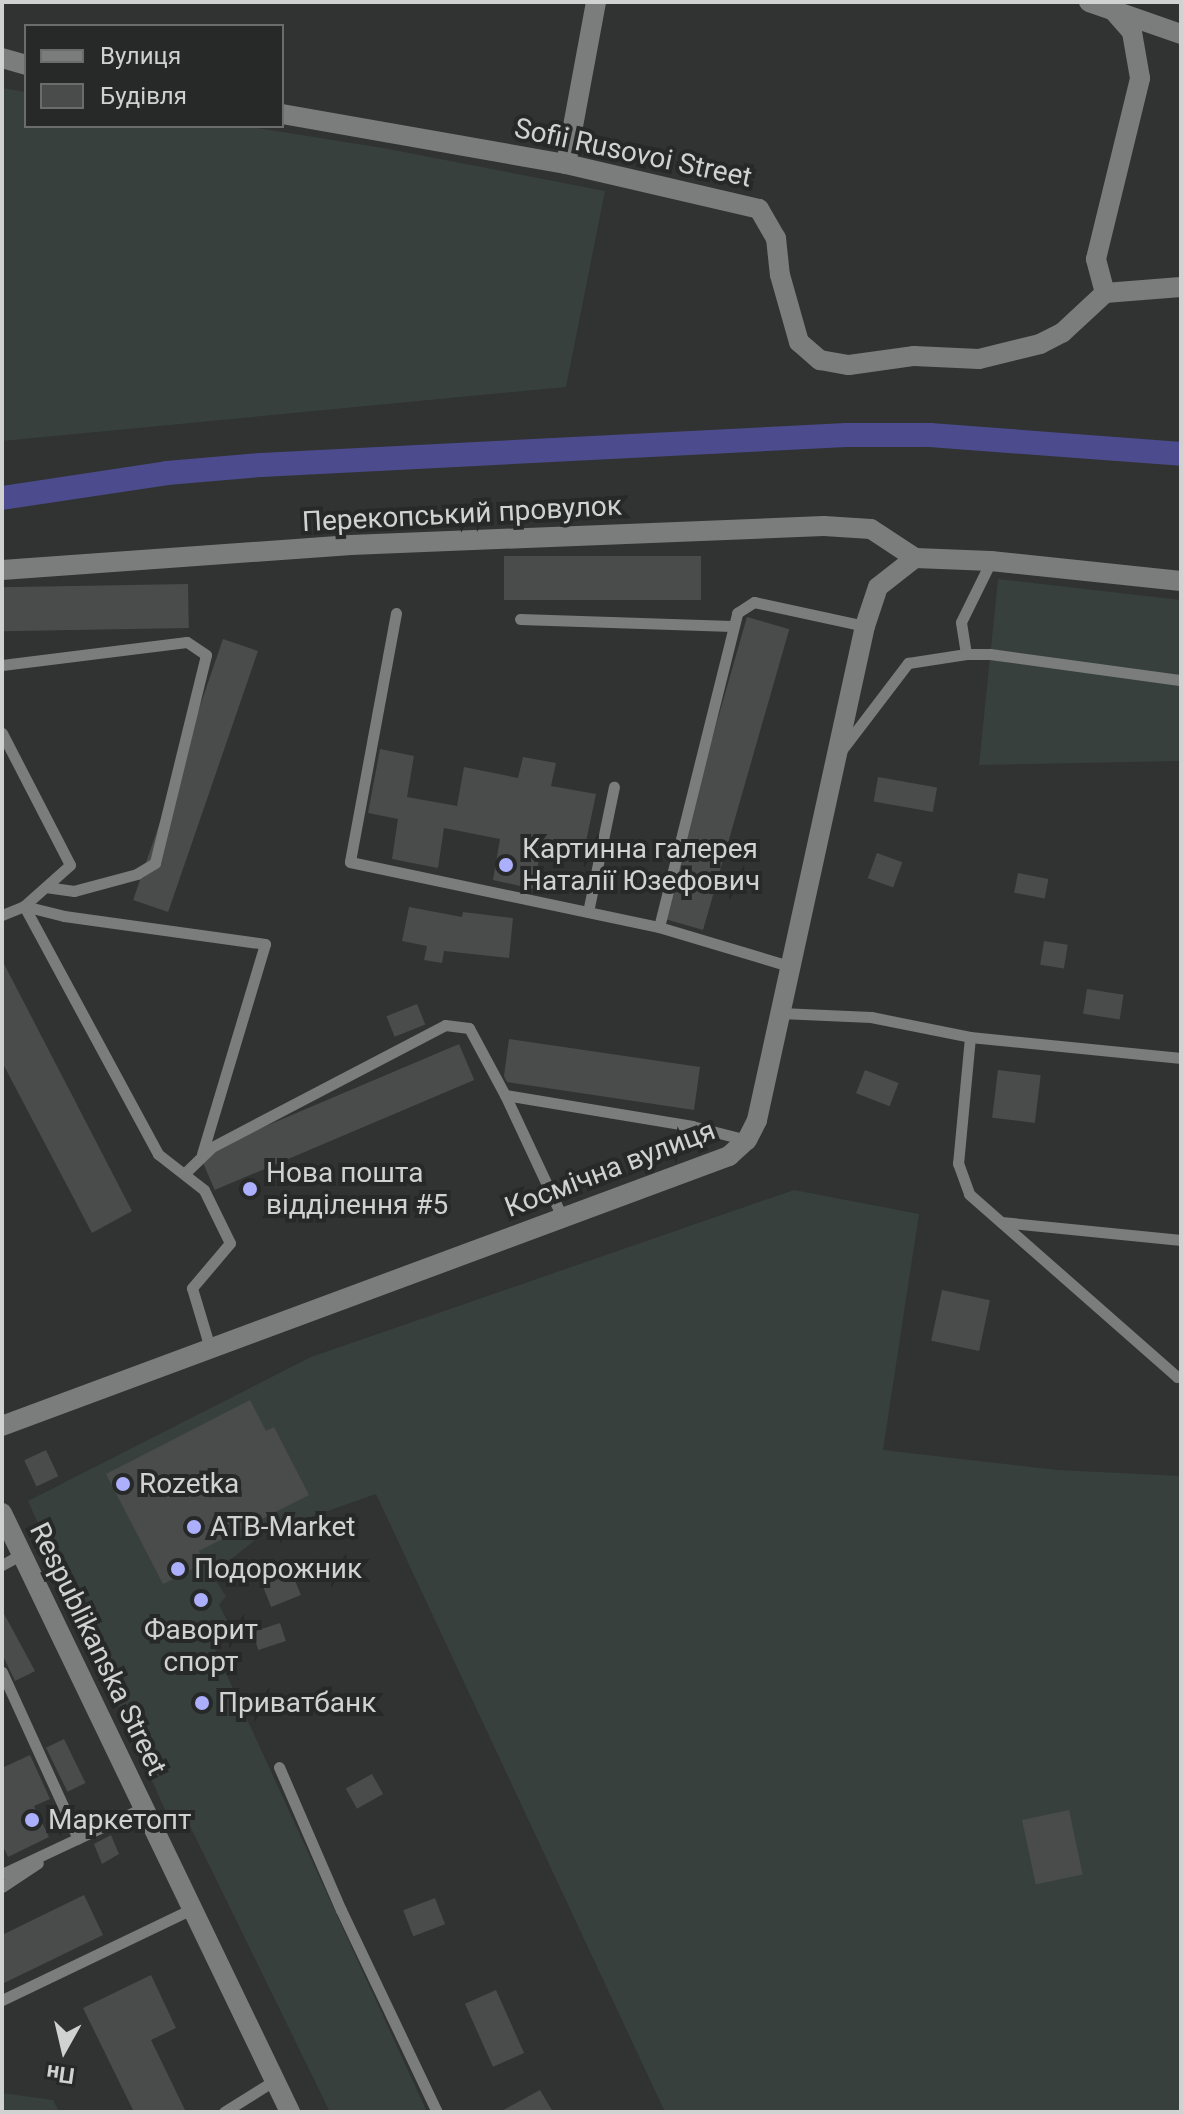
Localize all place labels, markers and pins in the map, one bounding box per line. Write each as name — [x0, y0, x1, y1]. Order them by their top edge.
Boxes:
place label: Картинна галерея Наталії Юзефович — [522, 832, 760, 898]
marker: Картинна галерея Наталії Юзефович — [497, 856, 515, 874]
place label: Нова пошта відділення #5 — [266, 1156, 448, 1222]
marker: Нова пошта відділення #5 — [241, 1180, 259, 1198]
place label: Rozetka — [139, 1467, 239, 1501]
marker: Rozetka — [114, 1475, 132, 1493]
place label: ATB-Market — [210, 1510, 355, 1544]
marker: ATB-Market — [185, 1518, 203, 1536]
place label: Подорожник — [194, 1552, 362, 1586]
marker: Подорожник — [169, 1560, 187, 1578]
marker: Фаворит спорт — [192, 1591, 210, 1609]
place label: Фаворит спорт — [144, 1613, 258, 1679]
place label: Приватбанк — [218, 1686, 376, 1720]
marker: Приватбанк — [193, 1694, 211, 1712]
place label: Маркетопт — [48, 1803, 192, 1837]
marker: Маркетопт — [23, 1811, 41, 1829]

